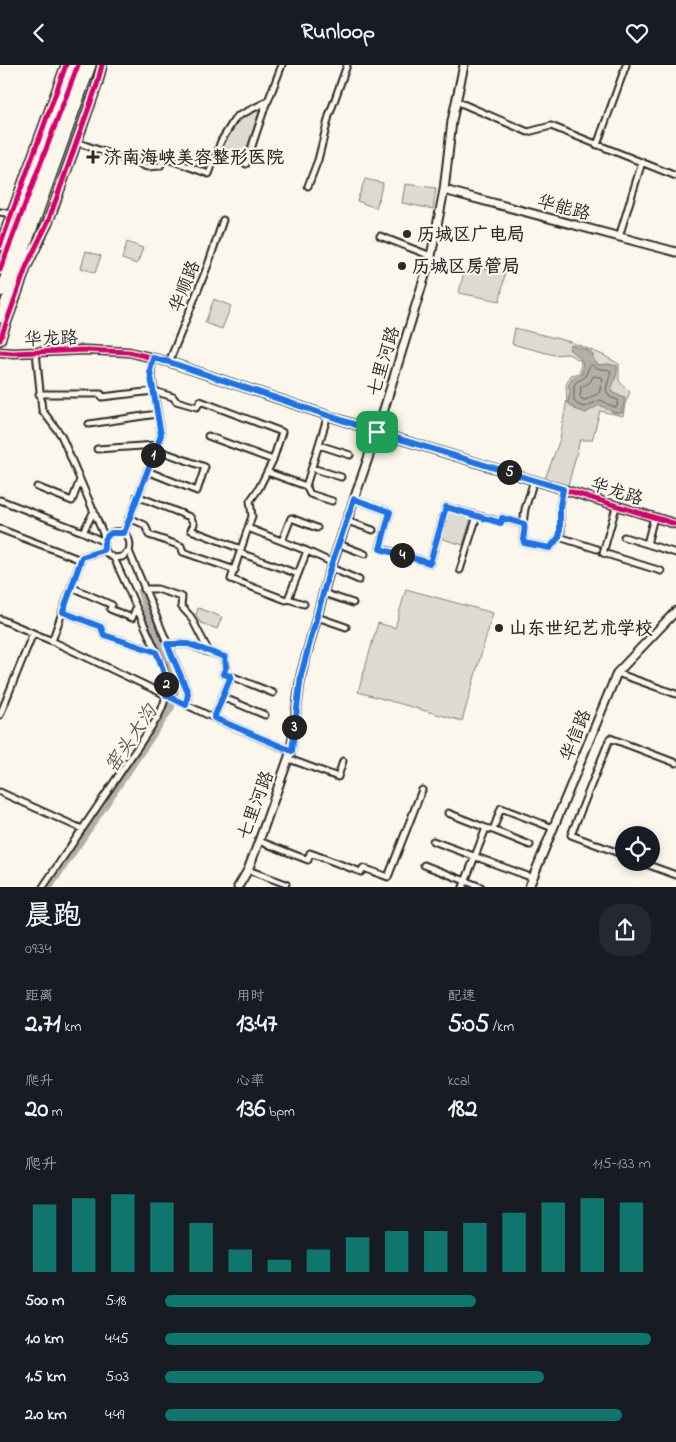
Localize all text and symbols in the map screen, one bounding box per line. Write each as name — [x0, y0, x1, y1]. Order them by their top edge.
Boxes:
text: Runloop — [301, 17, 375, 49]
icon: back — [25, 19, 53, 47]
icon: heart — [623, 19, 651, 47]
place label: 济南海峡美容整形医院 — [104, 146, 284, 172]
marker: 济南海峡美容整形医院 — [86, 150, 100, 164]
street label: 华能路 — [534, 189, 593, 228]
place label: 历城区广电局 — [417, 223, 525, 249]
marker: 历城区广电局 — [401, 228, 413, 240]
place label: 历城区房管局 — [412, 255, 520, 281]
street label: 华顺路 — [164, 257, 208, 317]
marker: 历城区房管局 — [396, 260, 408, 272]
street label: 七里河路 — [362, 323, 408, 400]
street label: 华龙路 — [24, 326, 79, 354]
pin — [356, 411, 398, 453]
icon: arrive — [363, 418, 391, 446]
pin: 1 — [140, 443, 166, 467]
text: 1 — [151, 445, 156, 466]
pin: 5 — [496, 459, 522, 485]
text: 5 — [505, 462, 514, 483]
street label: 华龙路 — [587, 472, 646, 514]
pin: 4 — [390, 543, 414, 567]
text: 4 — [400, 545, 405, 566]
place label: 山东世纪艺术学校 — [509, 617, 653, 643]
marker: 山东世纪艺术学校 — [493, 622, 505, 634]
pin: 2 — [154, 671, 178, 697]
text: 2 — [163, 674, 170, 695]
water label: 窑头大沟 — [100, 699, 166, 778]
street label: 华信路 — [555, 706, 599, 766]
pin: 3 — [282, 715, 306, 739]
text: 3 — [292, 717, 297, 738]
street label: 七里河路 — [232, 767, 282, 844]
map controls — [615, 826, 660, 871]
button: locate — [615, 826, 660, 871]
text: 晨跑 — [25, 897, 81, 938]
button: share — [599, 904, 651, 956]
text: 09:34 — [25, 937, 51, 961]
text: 距离 — [25, 986, 53, 1007]
text: 用时 — [236, 986, 264, 1007]
text: 配速 — [448, 986, 476, 1007]
text: 2.71 — [25, 1007, 61, 1043]
text: 13:47 — [236, 1007, 277, 1043]
text: 5:05 — [448, 1007, 489, 1043]
text: km — [61, 1017, 81, 1038]
text: /km — [489, 1017, 514, 1038]
text: 爬升 — [25, 1071, 53, 1092]
text: 心率 — [236, 1071, 264, 1092]
text: kcal — [448, 1071, 470, 1092]
text: 20 — [25, 1092, 48, 1128]
text: 136 — [236, 1092, 266, 1128]
text: 182 — [448, 1092, 477, 1128]
text: m — [48, 1102, 63, 1123]
text: bpm — [266, 1102, 295, 1123]
text: 115–133 m — [592, 1152, 651, 1176]
text: 爬升 — [25, 1153, 57, 1177]
text: 500 m — [25, 1289, 64, 1313]
text: 5:18 — [105, 1289, 127, 1313]
text: 1.0 km — [25, 1327, 64, 1351]
text: 4:45 — [105, 1327, 129, 1351]
text: 1.5 km — [25, 1365, 66, 1389]
text: 5:03 — [105, 1365, 129, 1389]
text: 2.0 km — [25, 1403, 67, 1427]
text: 4:49 — [105, 1403, 124, 1427]

